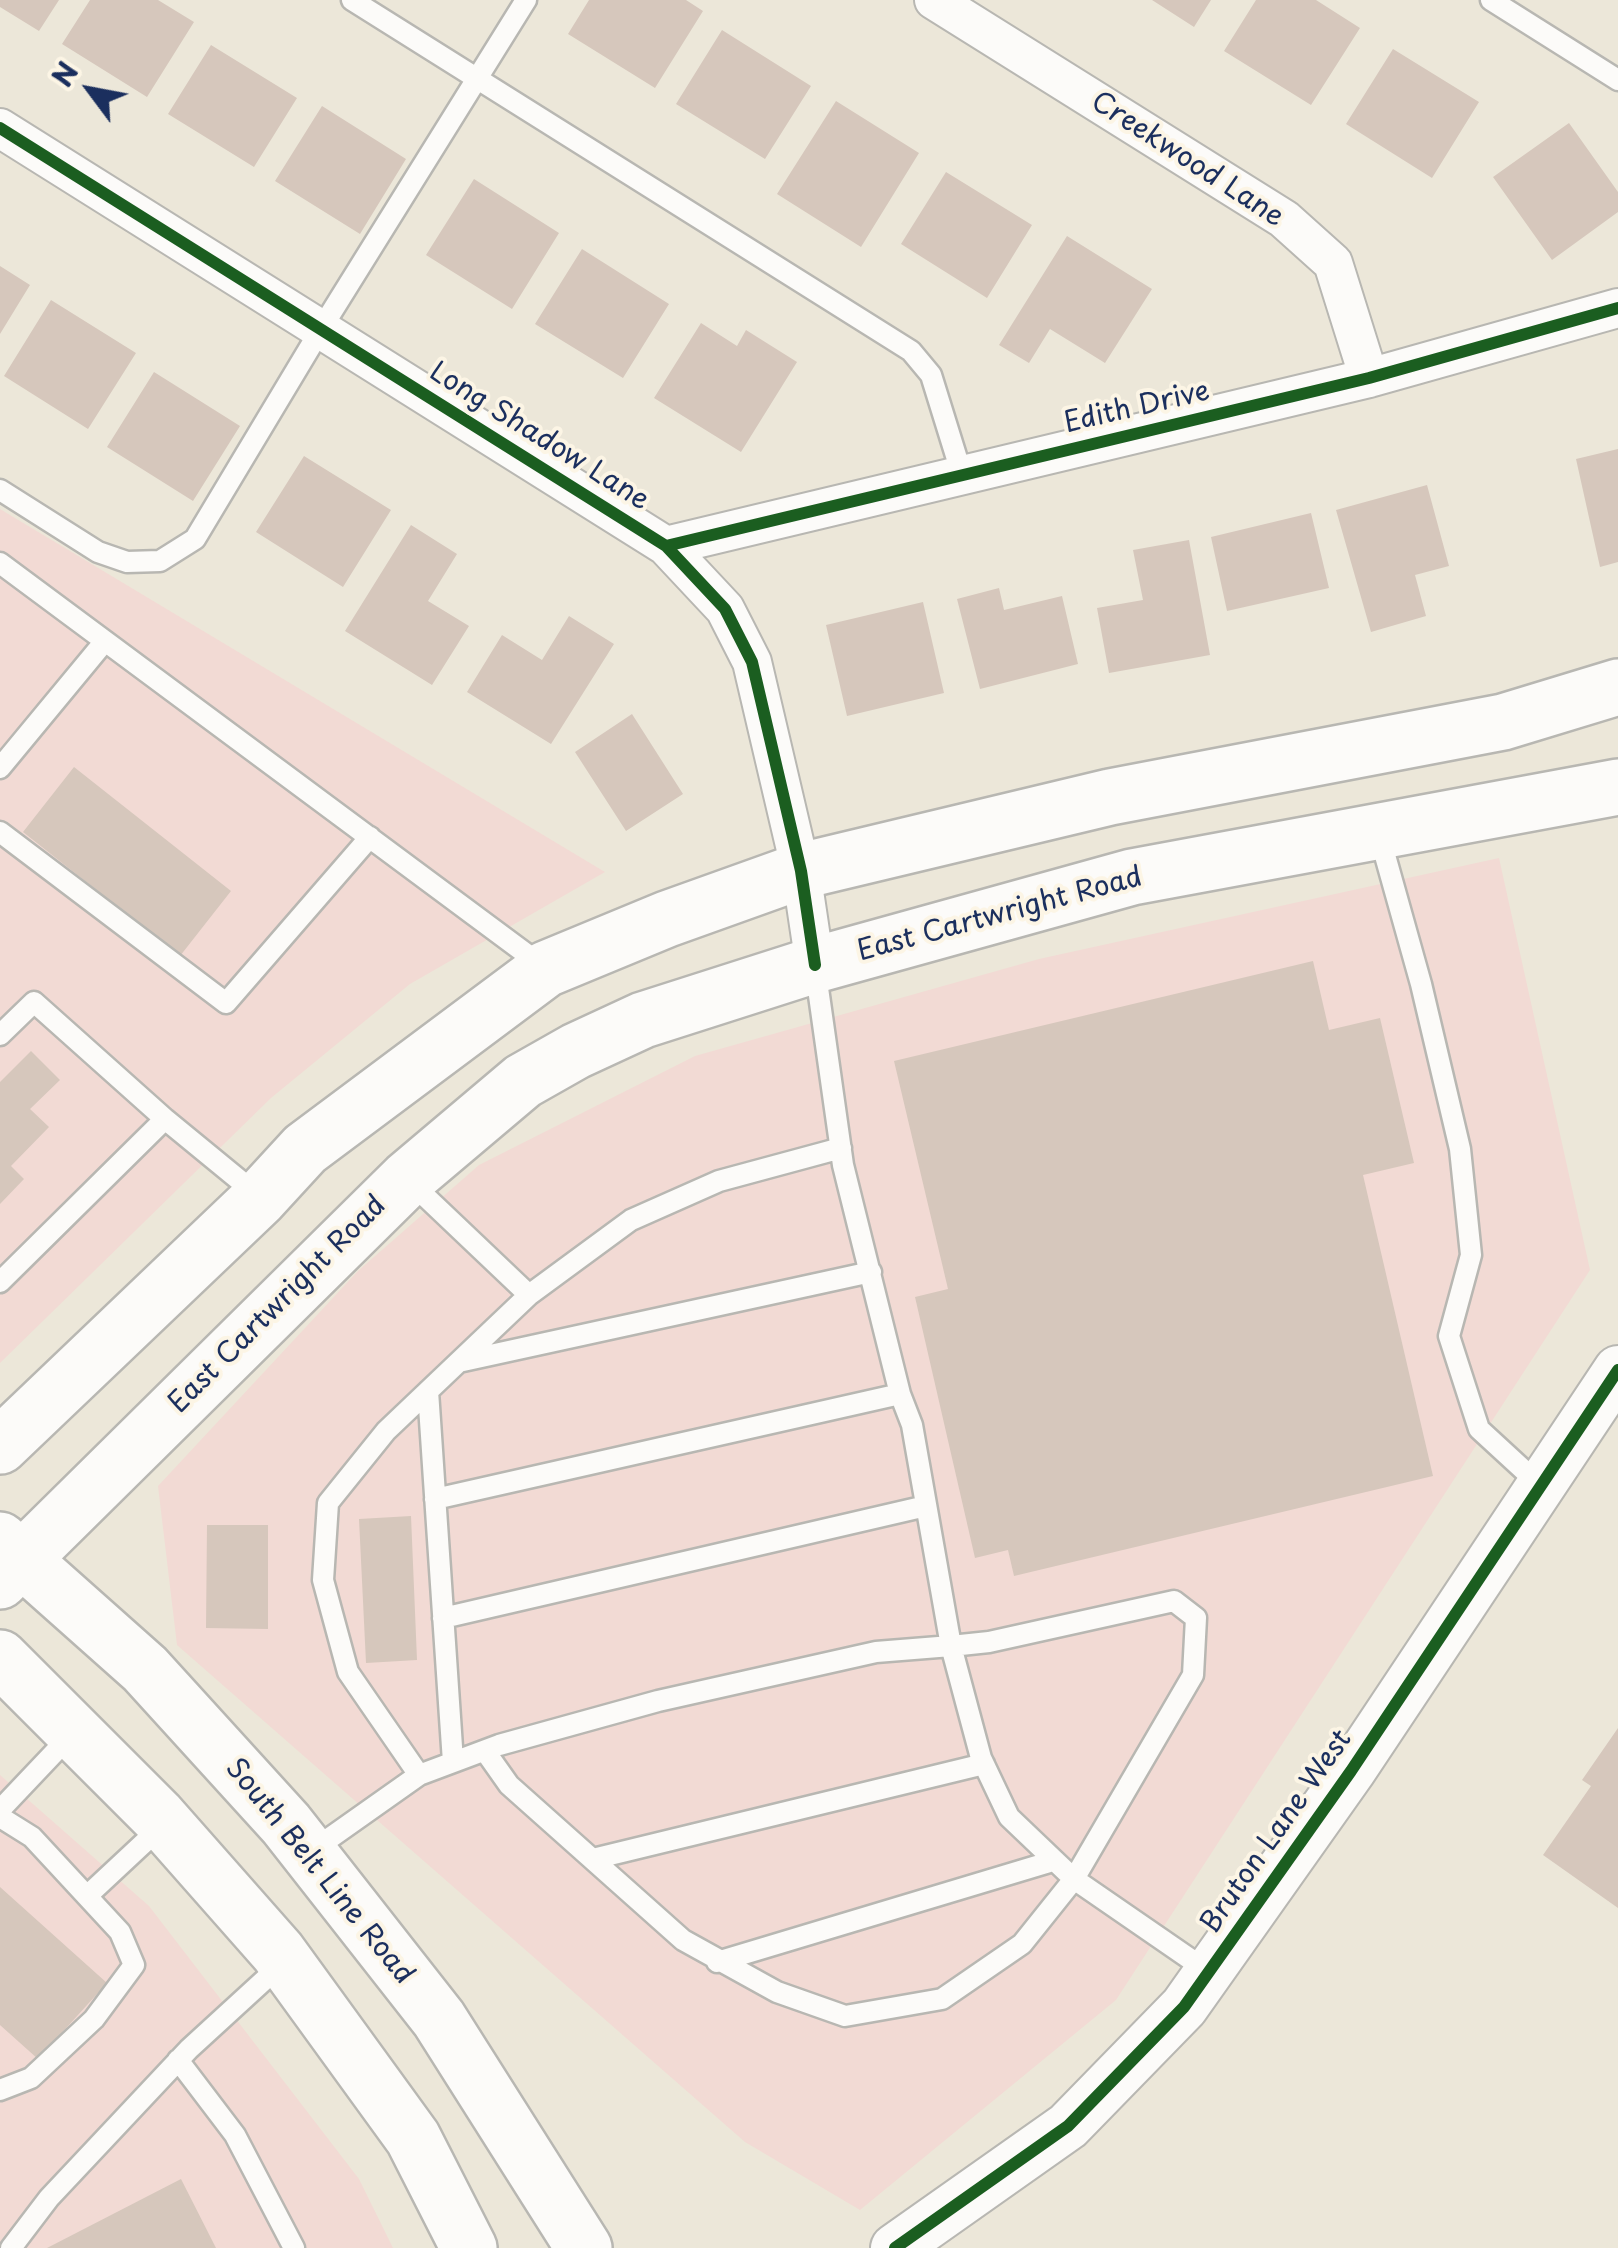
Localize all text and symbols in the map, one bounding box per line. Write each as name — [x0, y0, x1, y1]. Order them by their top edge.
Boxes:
north arrow — [40, 40, 140, 140]
text: N — [40, 53, 88, 95]
street label: Creekwood Lane — [1084, 85, 1290, 235]
street label: Long Shadow Lane — [423, 356, 655, 518]
street label: Edith Drive — [1061, 375, 1213, 441]
street label: East Cartwright Road — [854, 861, 1146, 969]
street label: East Cartwright Road — [162, 1189, 394, 1421]
street label: Bruton Lane West — [1194, 1724, 1360, 1940]
street label: South Belt Line Road — [218, 1753, 420, 1991]

